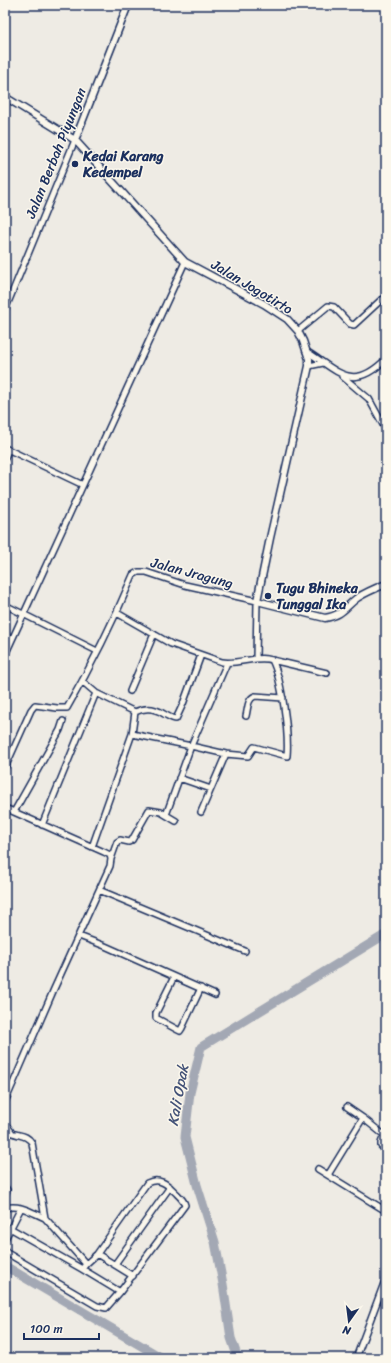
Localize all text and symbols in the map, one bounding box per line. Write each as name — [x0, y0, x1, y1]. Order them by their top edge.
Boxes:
street label: Jalan Berbah Piyungan — [18, 83, 94, 223]
place label: Kedai Karang Kedempel — [82, 144, 165, 185]
marker: Kedai Karang Kedempel — [70, 159, 80, 169]
street label: Jalan Jogotirto — [205, 252, 298, 321]
street label: Jalan Jragung — [147, 550, 236, 596]
place label: Tugu Bhineka Tunggal Ika — [276, 576, 359, 617]
marker: Tugu Bhineka Tunggal Ika — [263, 591, 273, 601]
water label: Kali Opak — [160, 1061, 196, 1128]
north arrow — [329, 1301, 369, 1341]
scale bar — [24, 1315, 99, 1341]
text: 100 m — [30, 1318, 63, 1340]
text: N — [340, 1320, 354, 1341]

